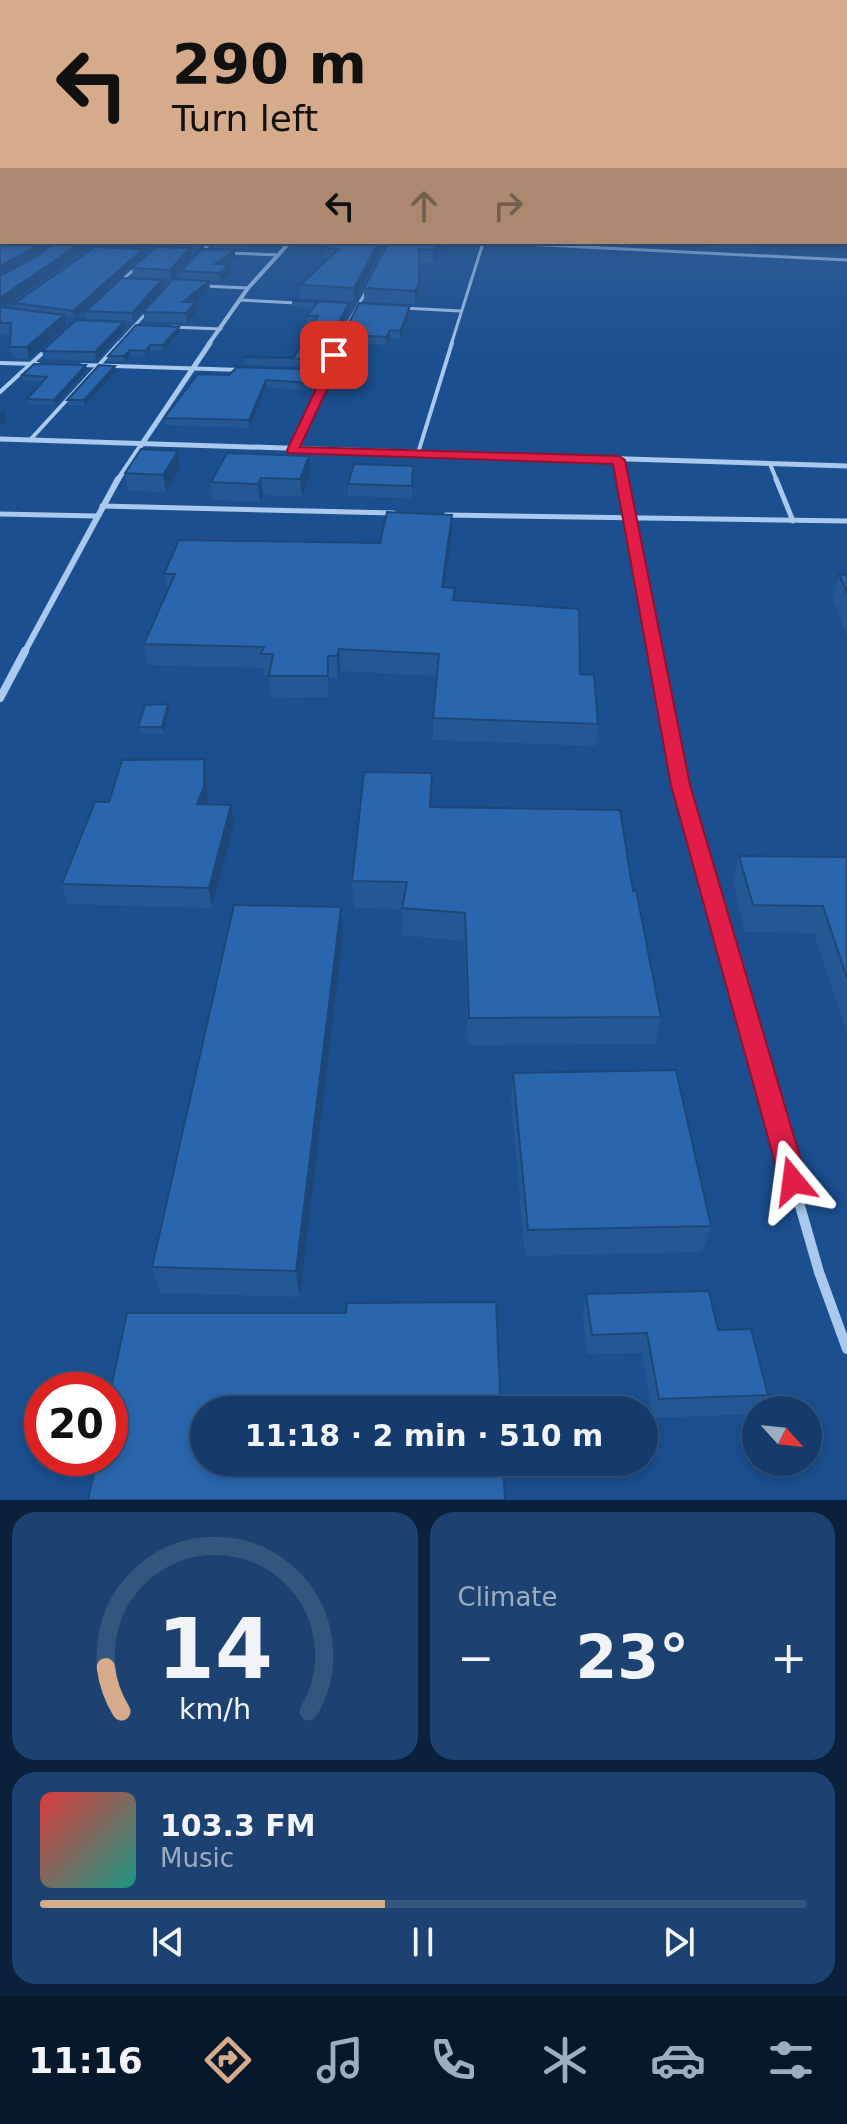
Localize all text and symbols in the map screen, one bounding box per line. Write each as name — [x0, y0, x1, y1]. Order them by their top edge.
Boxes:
text: 290 m — [172, 31, 367, 96]
icon: left — [40, 32, 144, 136]
text: Turn left — [172, 98, 318, 139]
icon: left — [318, 184, 362, 228]
icon: ahead — [402, 184, 446, 228]
icon: right — [486, 184, 530, 228]
pin — [300, 321, 368, 389]
icon: arrive — [312, 333, 356, 377]
position arrow — [751, 1139, 835, 1223]
speed limit sign: 20 — [24, 1372, 128, 1476]
north arrow — [742, 1396, 822, 1476]
map controls — [742, 1396, 822, 1476]
text: 11:18 · 2 min · 510 m — [245, 1418, 603, 1453]
text: Climate — [458, 1582, 558, 1612]
text: 14 — [157, 1601, 273, 1698]
text: 23° — [576, 1622, 689, 1692]
text: − — [458, 1632, 494, 1683]
text: + — [770, 1632, 807, 1683]
text: km/h — [179, 1692, 251, 1726]
text: 103.3 FM — [160, 1808, 316, 1843]
text: Music — [160, 1843, 234, 1873]
icon: previous — [146, 1920, 190, 1964]
icon: pause — [401, 1920, 445, 1964]
icon: next — [657, 1920, 701, 1964]
icon: directions — [200, 2032, 256, 2088]
icon: music — [312, 2032, 368, 2088]
icon: phone — [425, 2032, 481, 2088]
icon: climate — [537, 2032, 593, 2088]
icon: car — [650, 2032, 706, 2088]
icon: filters — [763, 2032, 819, 2088]
text: 11:16 — [28, 2040, 143, 2081]

